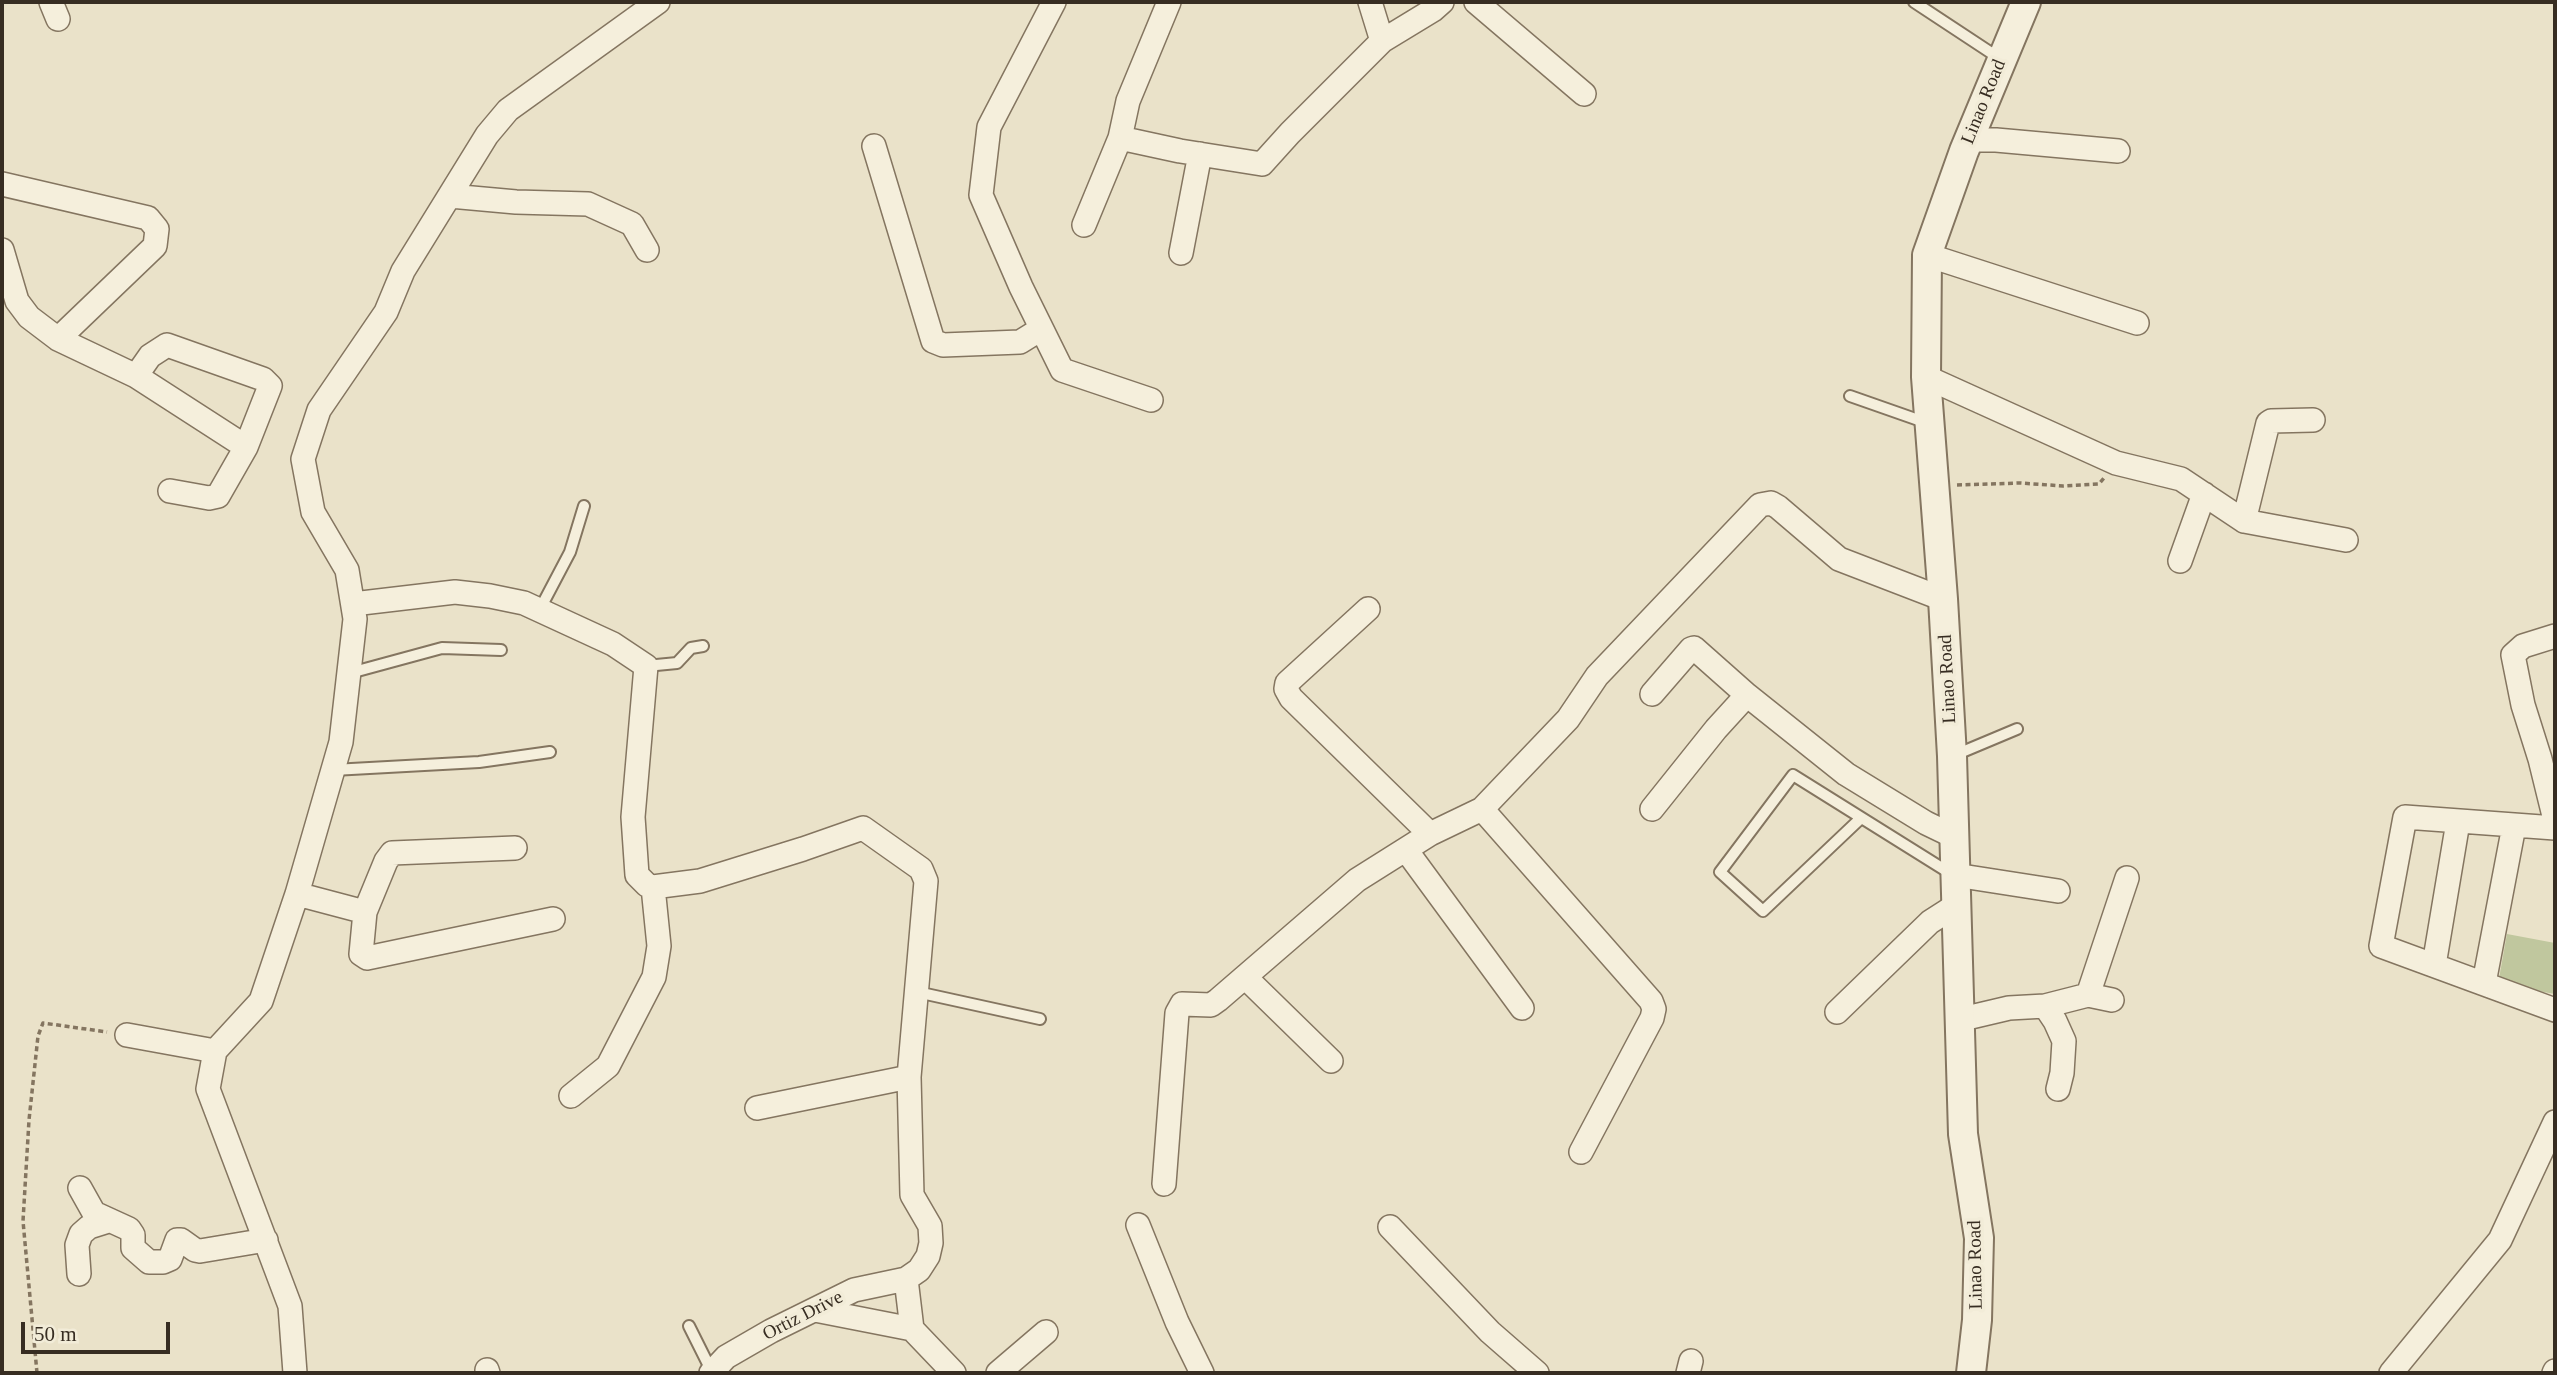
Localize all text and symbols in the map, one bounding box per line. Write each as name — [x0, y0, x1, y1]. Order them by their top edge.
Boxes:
street label: Linao Road — [1957, 56, 2011, 148]
street label: Linao Road — [1934, 634, 1962, 724]
street label: Linao Road — [1964, 1220, 1988, 1310]
street label: Ortiz Drive — [759, 1286, 847, 1346]
scale bar — [24, 1308, 173, 1352]
text: 50 m — [34, 1322, 77, 1346]

